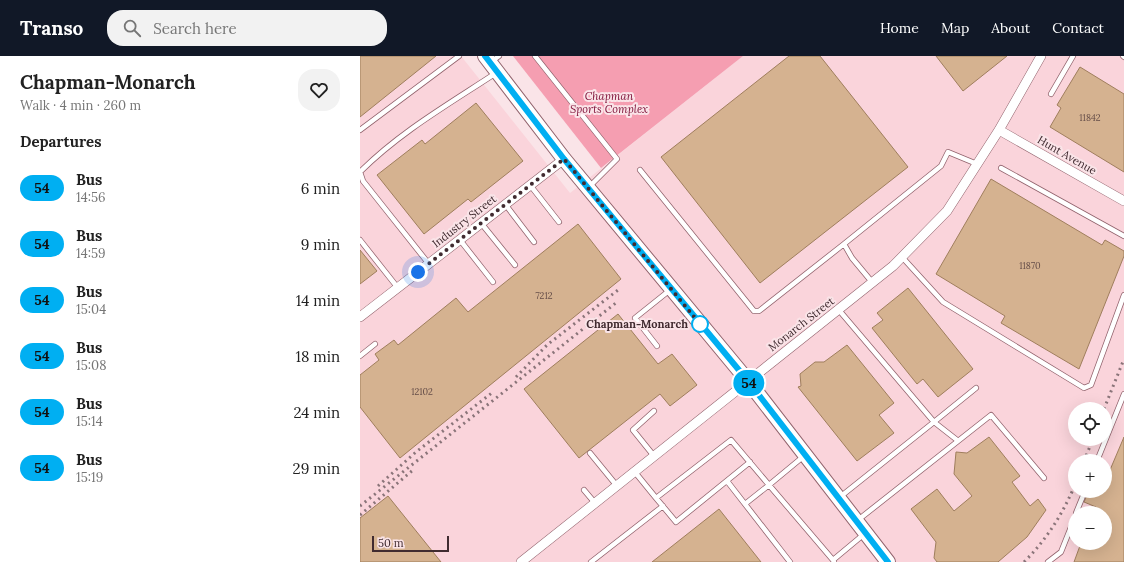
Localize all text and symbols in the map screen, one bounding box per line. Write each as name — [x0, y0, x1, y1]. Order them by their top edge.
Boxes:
search box — [107, 10, 387, 46]
text: Transo — [20, 16, 83, 40]
icon: search — [121, 17, 143, 39]
text: Search here — [153, 19, 237, 38]
text: Home — [880, 19, 919, 37]
text: Map — [941, 19, 969, 37]
text: About — [991, 19, 1030, 37]
text: Contact — [1052, 19, 1104, 37]
button: heart — [298, 69, 340, 111]
text: Chapman-Monarch — [20, 70, 196, 94]
park label: Chapman Sports Complex — [570, 89, 648, 116]
text: Walk · 4 min · 260 m — [20, 97, 141, 114]
house number: 11842 — [1079, 112, 1101, 123]
text: Departures — [20, 132, 101, 151]
street label: Hunt Avenue — [1035, 132, 1099, 178]
text: Bus — [76, 170, 102, 189]
text: 54 — [34, 179, 50, 197]
text: 6 min — [301, 179, 340, 198]
text: 14:56 — [76, 189, 106, 206]
street label: Industry Street — [429, 191, 499, 250]
text: Bus — [76, 226, 102, 245]
text: 54 — [34, 235, 50, 253]
text: 9 min — [301, 235, 340, 254]
text: 14:59 — [76, 245, 106, 262]
house number: 11870 — [1019, 260, 1041, 271]
your location — [408, 262, 428, 282]
text: Bus — [76, 282, 102, 301]
house number: 7212 — [535, 290, 553, 301]
text: 54 — [34, 291, 50, 309]
text: 14 min — [296, 291, 340, 310]
street label: Monarch Street — [765, 293, 837, 354]
text: 15:04 — [76, 301, 106, 318]
marker: Chapman-Monarch — [691, 315, 709, 333]
place label: Chapman-Monarch — [586, 317, 688, 331]
text: Bus — [76, 338, 102, 357]
text: 54 — [34, 347, 50, 365]
text: 18 min — [295, 347, 340, 366]
text: 15:08 — [76, 357, 106, 374]
line badge: 54 — [731, 370, 767, 396]
text: 54 — [741, 374, 757, 392]
house number: 12102 — [411, 386, 433, 397]
text: Bus — [76, 394, 102, 413]
map controls — [1068, 402, 1112, 550]
button: locate — [1068, 402, 1112, 446]
text: 54 — [34, 403, 50, 421]
text: 24 min — [293, 403, 340, 422]
text: 15:14 — [76, 413, 103, 430]
text: Bus — [76, 450, 102, 469]
button: + — [1068, 454, 1112, 498]
text: 54 — [34, 459, 50, 477]
text: 29 min — [293, 459, 340, 478]
text: 15:19 — [76, 469, 103, 486]
button: − — [1068, 506, 1112, 550]
scale bar — [372, 534, 449, 553]
text: 50 m — [378, 536, 404, 550]

